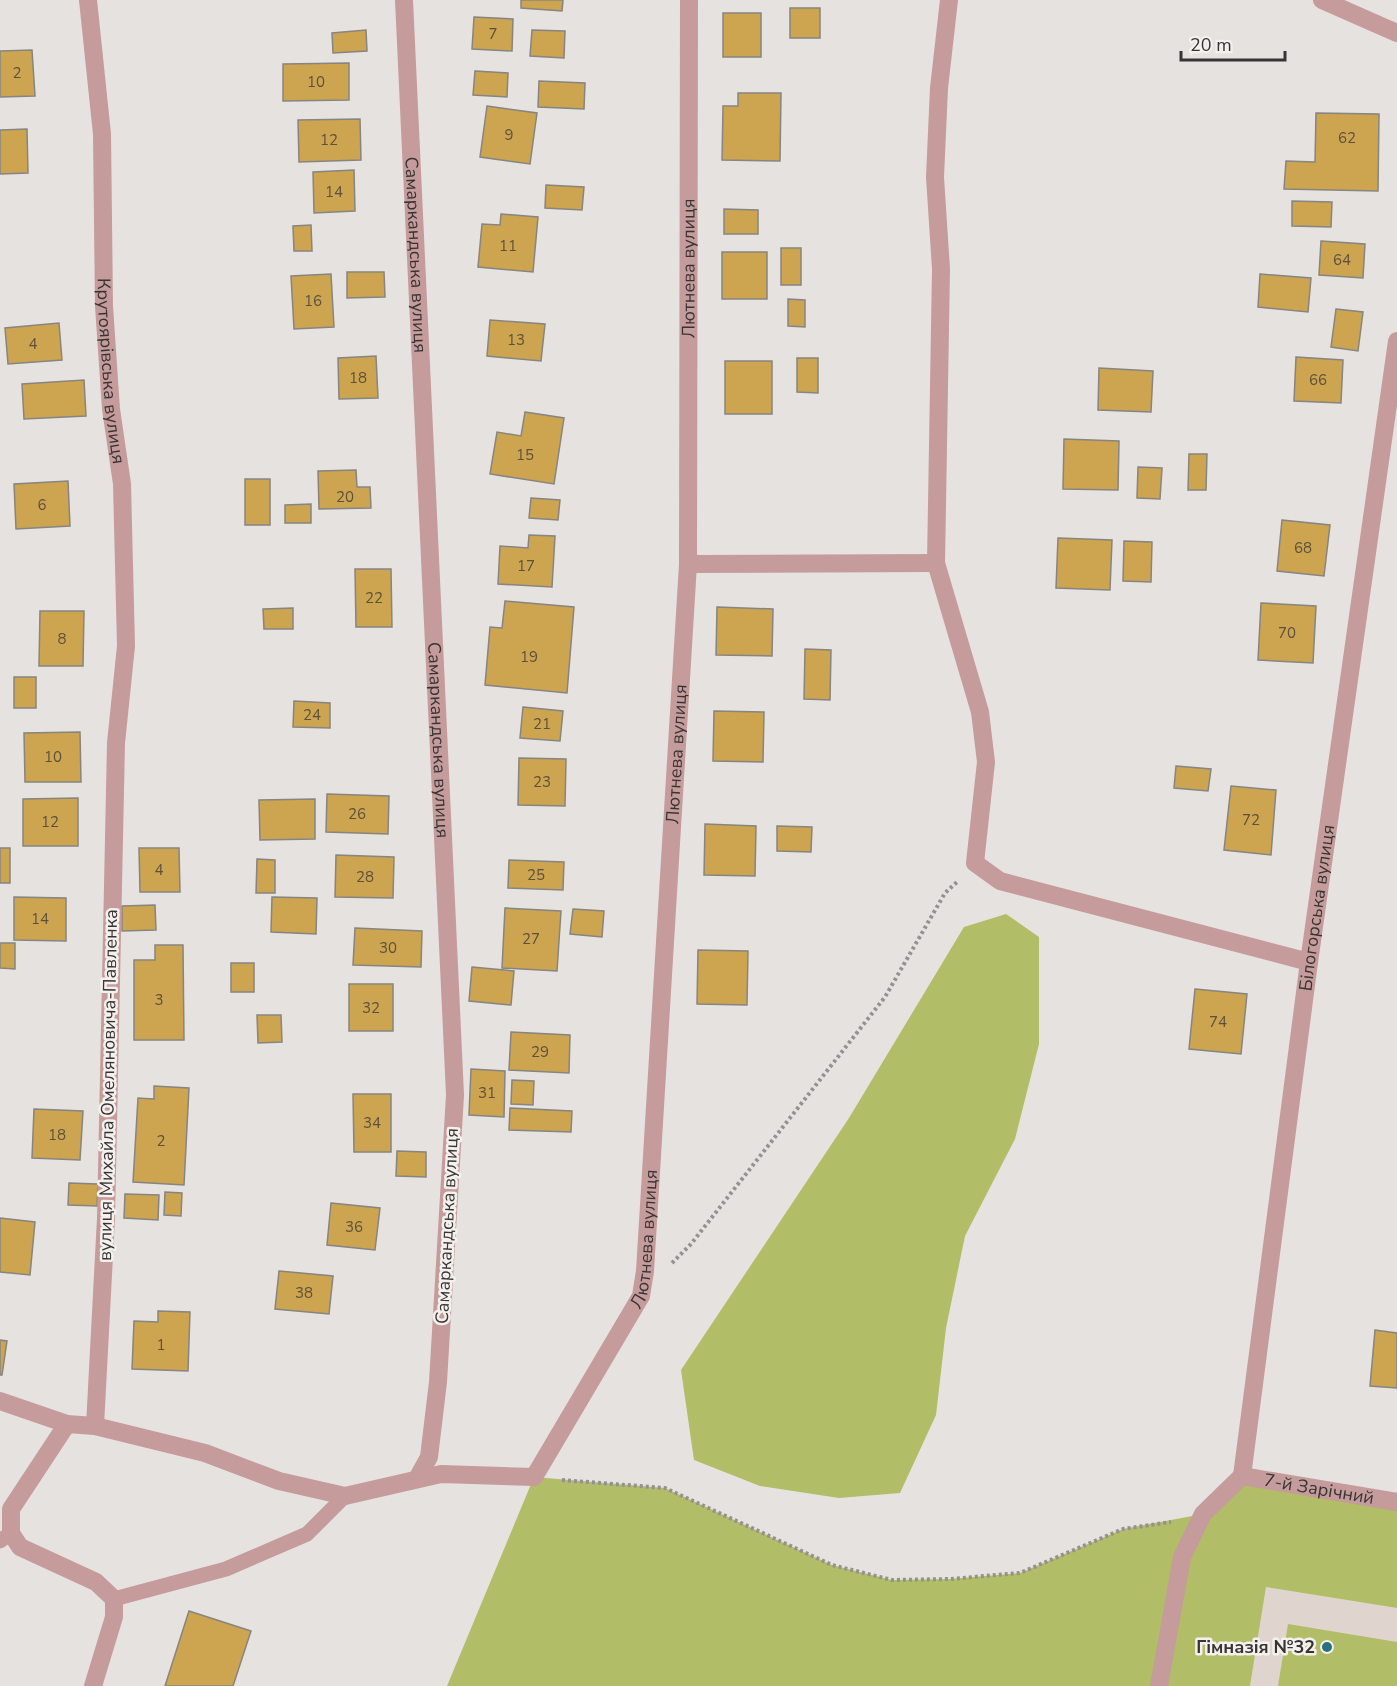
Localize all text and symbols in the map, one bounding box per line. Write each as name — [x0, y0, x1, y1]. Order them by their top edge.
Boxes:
house number: 7 — [488, 24, 498, 44]
scale bar — [1181, 24, 1284, 62]
text: 20 m — [1190, 33, 1232, 57]
house number: 2 — [12, 63, 22, 83]
house number: 10 — [307, 72, 325, 92]
house number: 9 — [504, 125, 514, 145]
house number: 62 — [1338, 128, 1356, 148]
house number: 12 — [320, 130, 338, 150]
street label: Самаркандська вулиця — [399, 156, 432, 353]
house number: 14 — [325, 182, 343, 202]
street label: Лютнева вулиця — [676, 198, 701, 338]
house number: 11 — [499, 236, 517, 256]
house number: 64 — [1333, 250, 1351, 270]
street label: Крутоярівська вулиця — [92, 278, 131, 465]
house number: 16 — [304, 291, 322, 311]
house number: 13 — [507, 330, 525, 350]
house number: 4 — [28, 334, 38, 354]
house number: 18 — [349, 368, 367, 388]
house number: 66 — [1309, 370, 1327, 390]
house number: 15 — [516, 445, 534, 465]
house number: 20 — [336, 487, 354, 507]
house number: 6 — [37, 495, 47, 515]
house number: 68 — [1294, 538, 1312, 558]
house number: 17 — [517, 556, 535, 576]
house number: 22 — [365, 588, 383, 608]
house number: 70 — [1278, 623, 1296, 643]
house number: 8 — [57, 629, 67, 649]
street label: Самаркандська вулиця — [422, 642, 455, 839]
house number: 19 — [520, 647, 538, 667]
street label: Лютнева вулиця — [660, 684, 693, 825]
house number: 24 — [303, 705, 321, 725]
house number: 21 — [533, 714, 551, 734]
house number: 10 — [44, 747, 62, 767]
house number: 23 — [533, 772, 551, 792]
house number: 26 — [348, 804, 366, 824]
house number: 72 — [1242, 810, 1260, 830]
house number: 12 — [41, 812, 59, 832]
street label: Білогорська вулиця — [1293, 823, 1340, 992]
house number: 4 — [154, 860, 164, 880]
house number: 25 — [527, 865, 545, 885]
house number: 28 — [356, 867, 374, 887]
house number: 14 — [31, 909, 49, 929]
street label: вулиця Михайла Омеляновича-Павленка — [93, 909, 123, 1261]
house number: 27 — [522, 929, 540, 949]
house number: 30 — [379, 938, 397, 958]
house number: 3 — [154, 990, 164, 1010]
house number: 32 — [362, 998, 380, 1018]
house number: 74 — [1209, 1012, 1227, 1032]
house number: 29 — [531, 1042, 549, 1062]
house number: 31 — [478, 1083, 496, 1103]
house number: 34 — [363, 1113, 381, 1133]
house number: 18 — [48, 1125, 66, 1145]
street label: Самаркандська вулиця — [430, 1127, 464, 1325]
house number: 2 — [156, 1131, 166, 1151]
street label: Лютнева вулиця — [624, 1169, 663, 1313]
house number: 36 — [345, 1217, 363, 1237]
house number: 38 — [295, 1283, 313, 1303]
house number: 1 — [156, 1335, 166, 1355]
street label: 7-й Зарічний — [1262, 1468, 1376, 1510]
place label: Гімназія №32 — [1196, 1635, 1315, 1659]
marker: Гімназія №32 — [1320, 1640, 1334, 1654]

